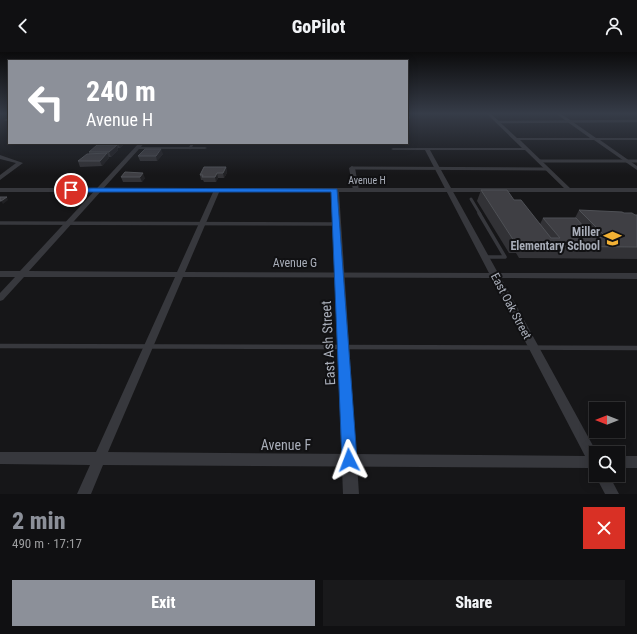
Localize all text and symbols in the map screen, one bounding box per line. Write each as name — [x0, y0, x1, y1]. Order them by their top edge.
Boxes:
icon: back — [12, 15, 34, 37]
icon: person — [603, 15, 625, 37]
text: GoPilot — [292, 16, 345, 37]
text: 240 m — [86, 75, 156, 108]
icon: left — [20, 76, 72, 128]
text: Avenue H — [86, 109, 153, 130]
pin — [54, 173, 88, 207]
street label: Avenue H — [348, 175, 386, 186]
icon: arrive — [60, 179, 82, 201]
place label: Miller Elementary School — [510, 225, 600, 253]
school or university icon: Miller Elementary School — [603, 229, 623, 249]
street label: Avenue G — [273, 256, 317, 270]
street label: East Oak Street — [488, 271, 534, 342]
street label: East Ash Street — [318, 300, 338, 386]
north arrow — [589, 402, 625, 438]
map controls — [589, 402, 625, 482]
street label: Avenue F — [261, 437, 311, 453]
position arrow — [328, 439, 370, 481]
button: search — [589, 446, 625, 482]
text: 2 min — [12, 507, 66, 535]
button: close — [583, 507, 625, 549]
text: 490 m · 17:17 — [12, 536, 82, 551]
button: Exit — [12, 580, 315, 626]
button: Share — [323, 580, 625, 626]

